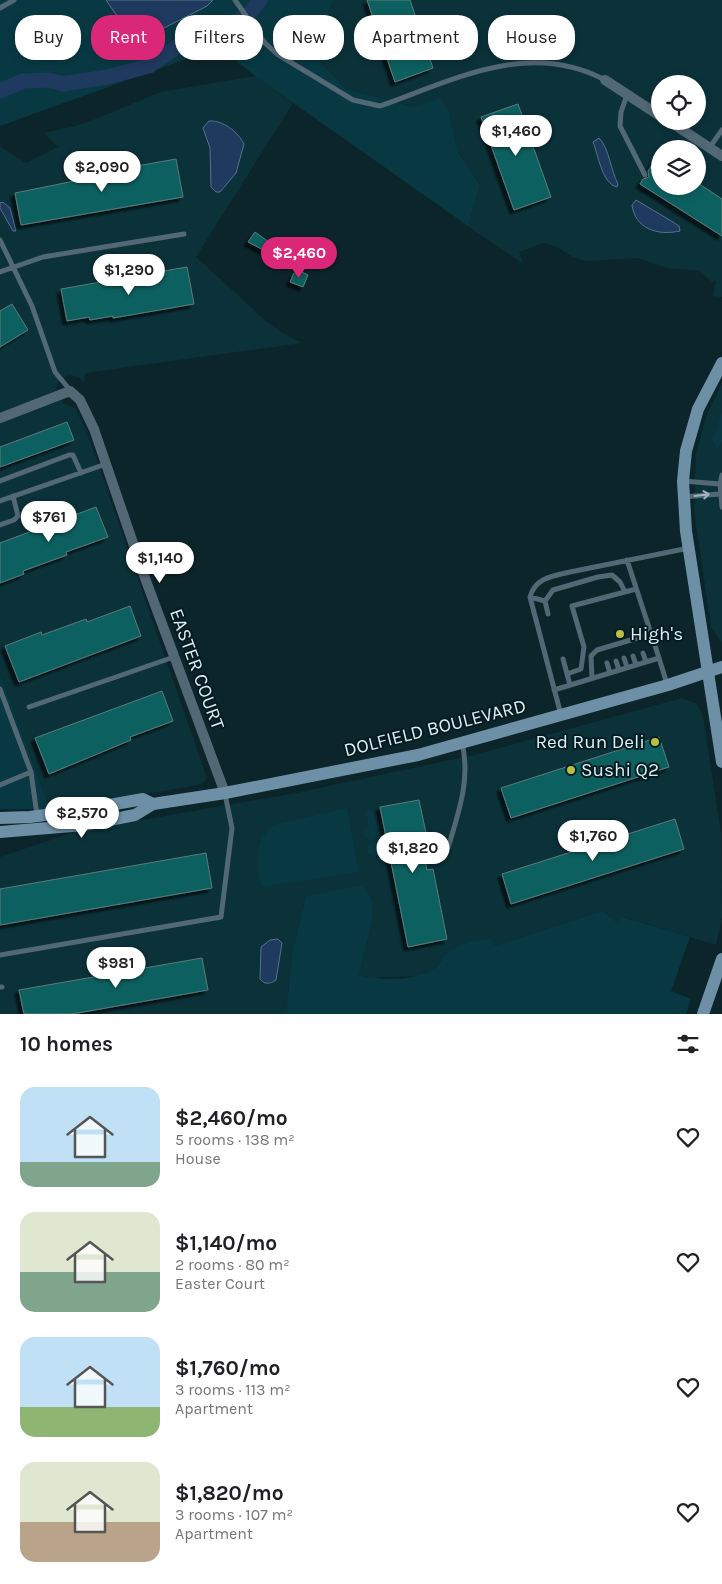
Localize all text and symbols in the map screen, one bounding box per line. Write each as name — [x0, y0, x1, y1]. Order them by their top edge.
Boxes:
chip: Buy — [15, 15, 81, 60]
chip: Rent — [91, 15, 165, 60]
chip: Filters — [175, 15, 263, 60]
chip: New — [273, 15, 344, 60]
chip: Apartment — [354, 15, 478, 60]
chip: House — [488, 15, 575, 60]
map controls — [651, 75, 706, 195]
button: locate — [651, 75, 706, 130]
pin: $1,460 — [475, 114, 557, 157]
text: $1,460 — [491, 121, 541, 140]
button: layers — [651, 140, 706, 195]
pin: $2,090 — [61, 150, 143, 193]
text: $2,090 — [75, 157, 129, 176]
pin: $2,460 — [258, 236, 340, 279]
text: $2,460 — [272, 243, 326, 262]
pin: $1,290 — [88, 254, 170, 296]
text: $1,290 — [104, 260, 154, 279]
one-way arrow — [693, 490, 709, 500]
pin: $761 — [19, 500, 79, 543]
text: $761 — [32, 507, 66, 526]
pin: $1,140 — [119, 542, 201, 584]
text: $1,140 — [137, 548, 183, 567]
street label: EASTER COURT — [165, 606, 229, 733]
place label: High's — [630, 623, 683, 645]
marker: High's — [614, 628, 626, 640]
street label: DOLFIELD BOULEVARD — [342, 695, 528, 761]
place label: Red Run Deli — [535, 731, 645, 753]
marker: Red Run Deli — [649, 736, 661, 748]
place label: Sushi Q2 — [581, 759, 659, 781]
marker: Sushi Q2 — [565, 764, 577, 776]
pin: $2,570 — [41, 796, 123, 839]
text: $2,570 — [56, 803, 108, 822]
pin: $1,760 — [552, 820, 634, 862]
text: $1,760 — [569, 826, 617, 845]
pin: $1,820 — [372, 832, 454, 874]
text: $1,820 — [388, 838, 438, 857]
pin: $981 — [86, 946, 146, 989]
text: $981 — [98, 953, 134, 972]
icon: filters — [674, 1030, 702, 1058]
text: 10 homes — [20, 1032, 113, 1056]
text: $2,460/mo — [175, 1106, 288, 1130]
icon: home — [60, 1107, 120, 1167]
icon: heart — [674, 1123, 702, 1151]
text: 5 rooms · 138 m² — [175, 1130, 295, 1149]
text: House — [175, 1149, 221, 1168]
text: $1,140/mo — [175, 1231, 277, 1255]
icon: home — [60, 1232, 120, 1292]
icon: heart — [674, 1248, 702, 1276]
text: 2 rooms · 80 m² — [175, 1255, 290, 1274]
text: Easter Court — [175, 1274, 265, 1293]
text: $1,760/mo — [175, 1356, 280, 1380]
icon: home — [60, 1357, 120, 1417]
icon: heart — [674, 1373, 702, 1401]
text: 3 rooms · 113 m² — [175, 1380, 291, 1399]
text: Apartment — [175, 1399, 253, 1418]
text: $1,820/mo — [175, 1481, 284, 1505]
icon: home — [60, 1482, 120, 1542]
icon: heart — [674, 1498, 702, 1526]
text: 3 rooms · 107 m² — [175, 1505, 293, 1524]
text: Apartment — [175, 1524, 253, 1543]

